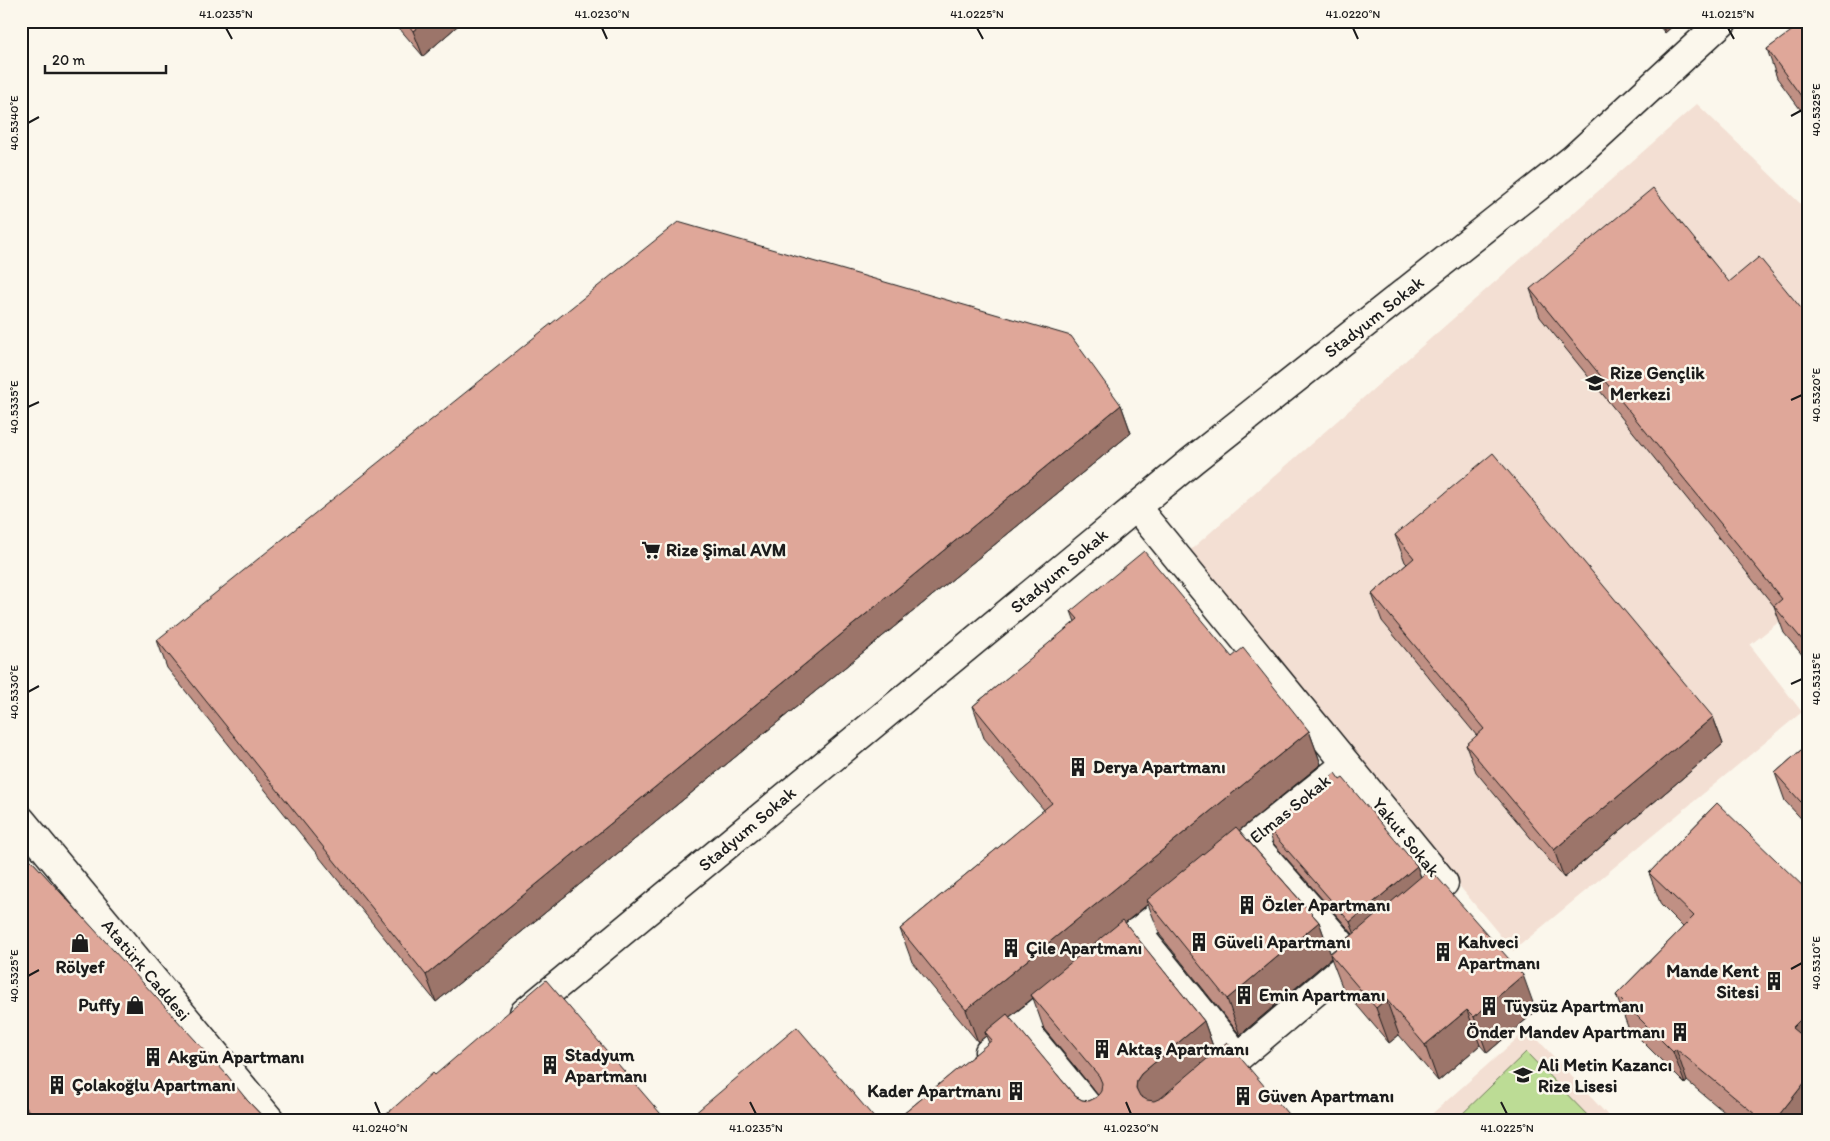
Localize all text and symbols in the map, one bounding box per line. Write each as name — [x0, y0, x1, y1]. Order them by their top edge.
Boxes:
text: 41.0235°N — [199, 7, 253, 21]
text: 41.0230°N — [574, 7, 630, 21]
text: 41.0225°N — [950, 7, 1004, 21]
text: 41.0220°N — [1326, 7, 1380, 21]
text: 41.0215°N — [1702, 7, 1754, 21]
scale bar — [45, 42, 166, 74]
text: 20 m — [52, 51, 86, 69]
text: 40.5325°E — [1809, 83, 1823, 137]
text: 40.5340°E — [7, 95, 21, 151]
street label: Stadyum Sokak — [1320, 271, 1429, 363]
place label: Rize Gençlik Merkezi — [1610, 362, 1705, 405]
text: 40.5320°E — [1809, 367, 1823, 422]
school or university icon: Rize Gençlik Merkezi — [1584, 372, 1606, 394]
text: 40.5335°E — [7, 380, 21, 434]
street label: Stadyum Sokak — [1006, 523, 1113, 618]
supermarket icon: Rize Şimal AVM — [640, 539, 662, 561]
place label: Rize Şimal AVM — [666, 539, 786, 561]
text: 40.5315°E — [1809, 652, 1823, 705]
text: 40.5330°E — [7, 664, 21, 719]
building icon: Derya Apartmanı — [1067, 756, 1089, 778]
place label: Derya Apartmanı — [1093, 756, 1226, 778]
street label: Elmas Sokak — [1245, 770, 1335, 848]
street label: Stadyum Sokak — [694, 781, 801, 876]
street label: Yakut Sokak — [1367, 793, 1445, 882]
building icon: Özler Apartmanı — [1236, 894, 1258, 916]
place label: Özler Apartmanı — [1262, 894, 1390, 916]
street label: Atatürk Caddesi — [97, 915, 195, 1025]
building icon: Güveli Apartmanı — [1188, 931, 1210, 953]
place label: Güveli Apartmanı — [1214, 931, 1351, 953]
place label: Kahveci Apartmanı — [1457, 931, 1540, 974]
shop icon: Rölyef — [69, 932, 91, 954]
text: 40.5310°E — [1809, 936, 1823, 990]
building icon: Çile Apartmanı — [1000, 937, 1022, 959]
place label: Çile Apartmanı — [1026, 937, 1142, 959]
building icon: Kahveci Apartmanı — [1432, 941, 1454, 963]
text: 40.5325°E — [7, 949, 21, 1003]
place label: Rölyef — [56, 956, 106, 978]
place label: Mande Kent Sitesi — [1666, 960, 1759, 1003]
building icon: Mande Kent Sitesi — [1763, 970, 1785, 992]
building icon: Emin Apartmanı — [1233, 984, 1255, 1006]
place label: Emin Apartmanı — [1259, 984, 1385, 1006]
place label: Puffy — [78, 994, 121, 1016]
shop icon: Puffy — [124, 994, 146, 1016]
building icon: Tüysüz Apartmanı — [1478, 995, 1500, 1017]
place label: Tüysüz Apartmanı — [1503, 995, 1644, 1017]
place label: Önder Mandev Apartmanı — [1466, 1021, 1665, 1043]
building icon: Önder Mandev Apartmanı — [1669, 1021, 1691, 1043]
building icon: Aktaş Apartmanı — [1091, 1038, 1113, 1060]
place label: Aktaş Apartmanı — [1116, 1038, 1249, 1060]
place label: Stadyum Apartmanı — [564, 1044, 647, 1087]
building icon: Akgün Apartmanı — [142, 1046, 164, 1068]
place label: Akgün Apartmanı — [167, 1046, 304, 1068]
building icon: Stadyum Apartmanı — [539, 1054, 561, 1076]
place label: Ali Metin Kazancı Rize Lisesi — [1537, 1054, 1672, 1097]
school or university icon: Ali Metin Kazancı Rize Lisesi — [1512, 1064, 1534, 1086]
building icon: Çolakoğlu Apartmanı — [46, 1074, 68, 1096]
place label: Çolakoğlu Apartmanı — [72, 1074, 236, 1096]
place label: Kader Apartmanı — [867, 1080, 1001, 1102]
building icon: Kader Apartmanı — [1005, 1080, 1027, 1102]
building icon: Güven Apartmanı — [1232, 1085, 1254, 1107]
place label: Güven Apartmanı — [1258, 1085, 1394, 1107]
text: 41.0240°N — [352, 1121, 408, 1135]
text: 41.0235°N — [729, 1121, 783, 1135]
text: 41.0230°N — [1103, 1121, 1159, 1135]
text: 41.0225°N — [1480, 1121, 1534, 1135]

